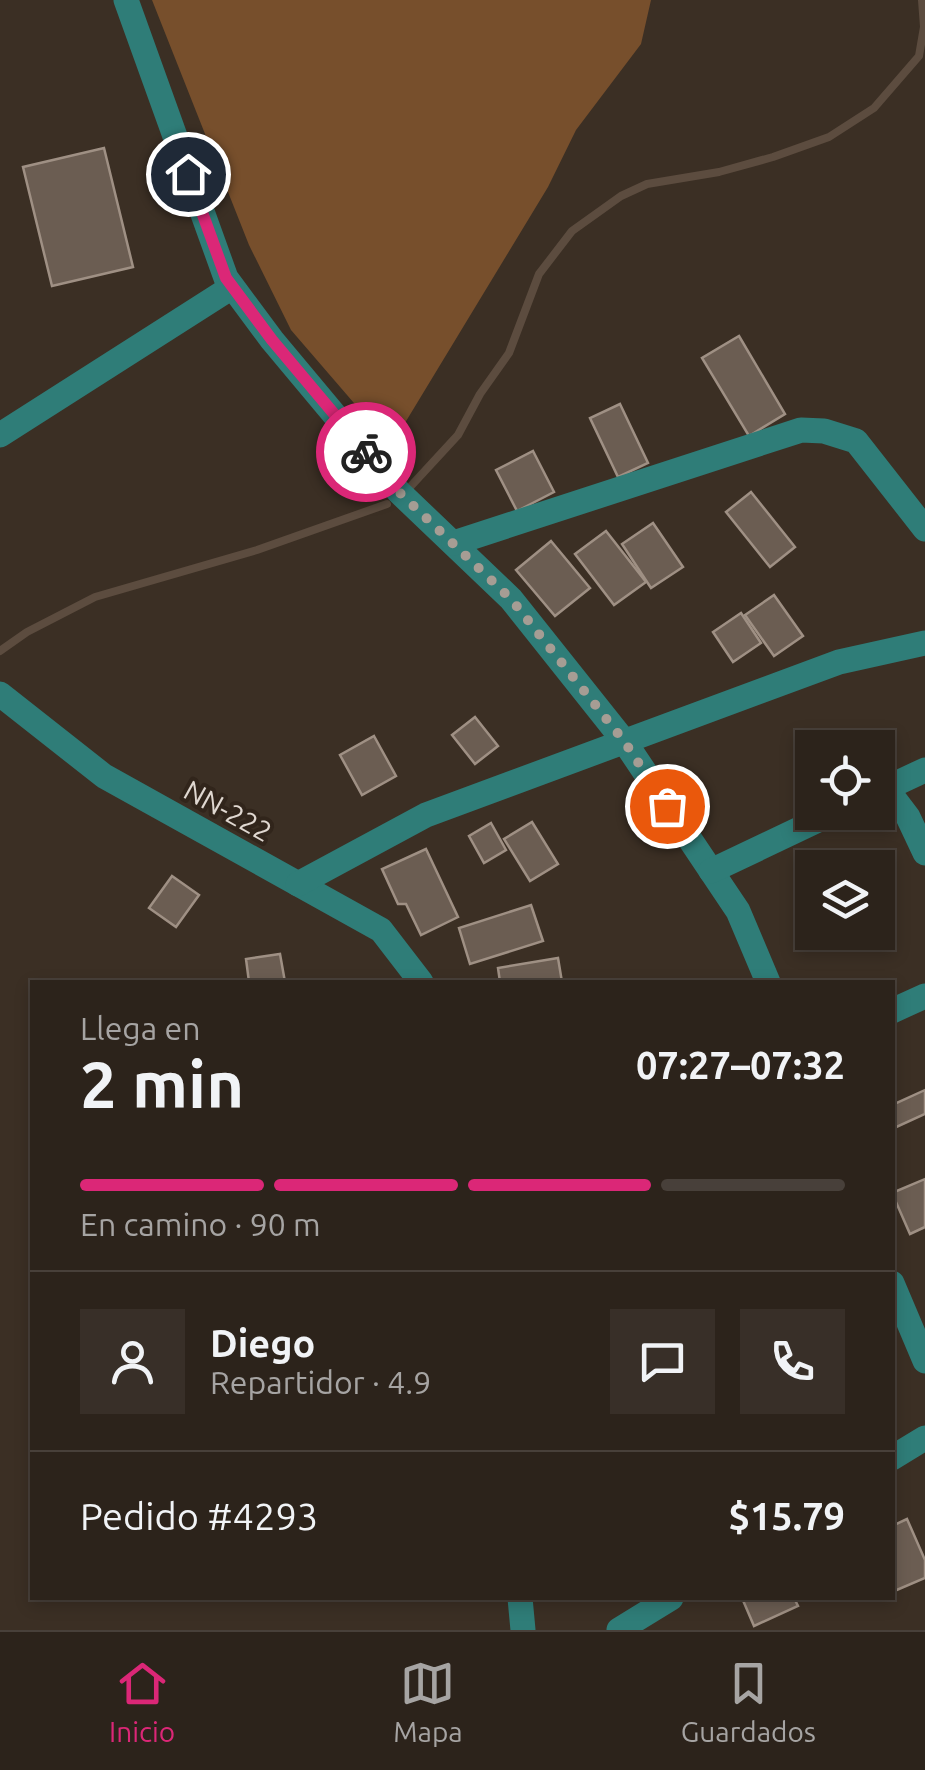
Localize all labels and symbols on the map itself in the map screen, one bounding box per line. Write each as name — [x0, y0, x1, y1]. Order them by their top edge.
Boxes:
pin — [146, 132, 231, 217]
courier — [316, 402, 416, 502]
pin — [625, 764, 710, 849]
street label: NN-222 — [179, 774, 277, 847]

